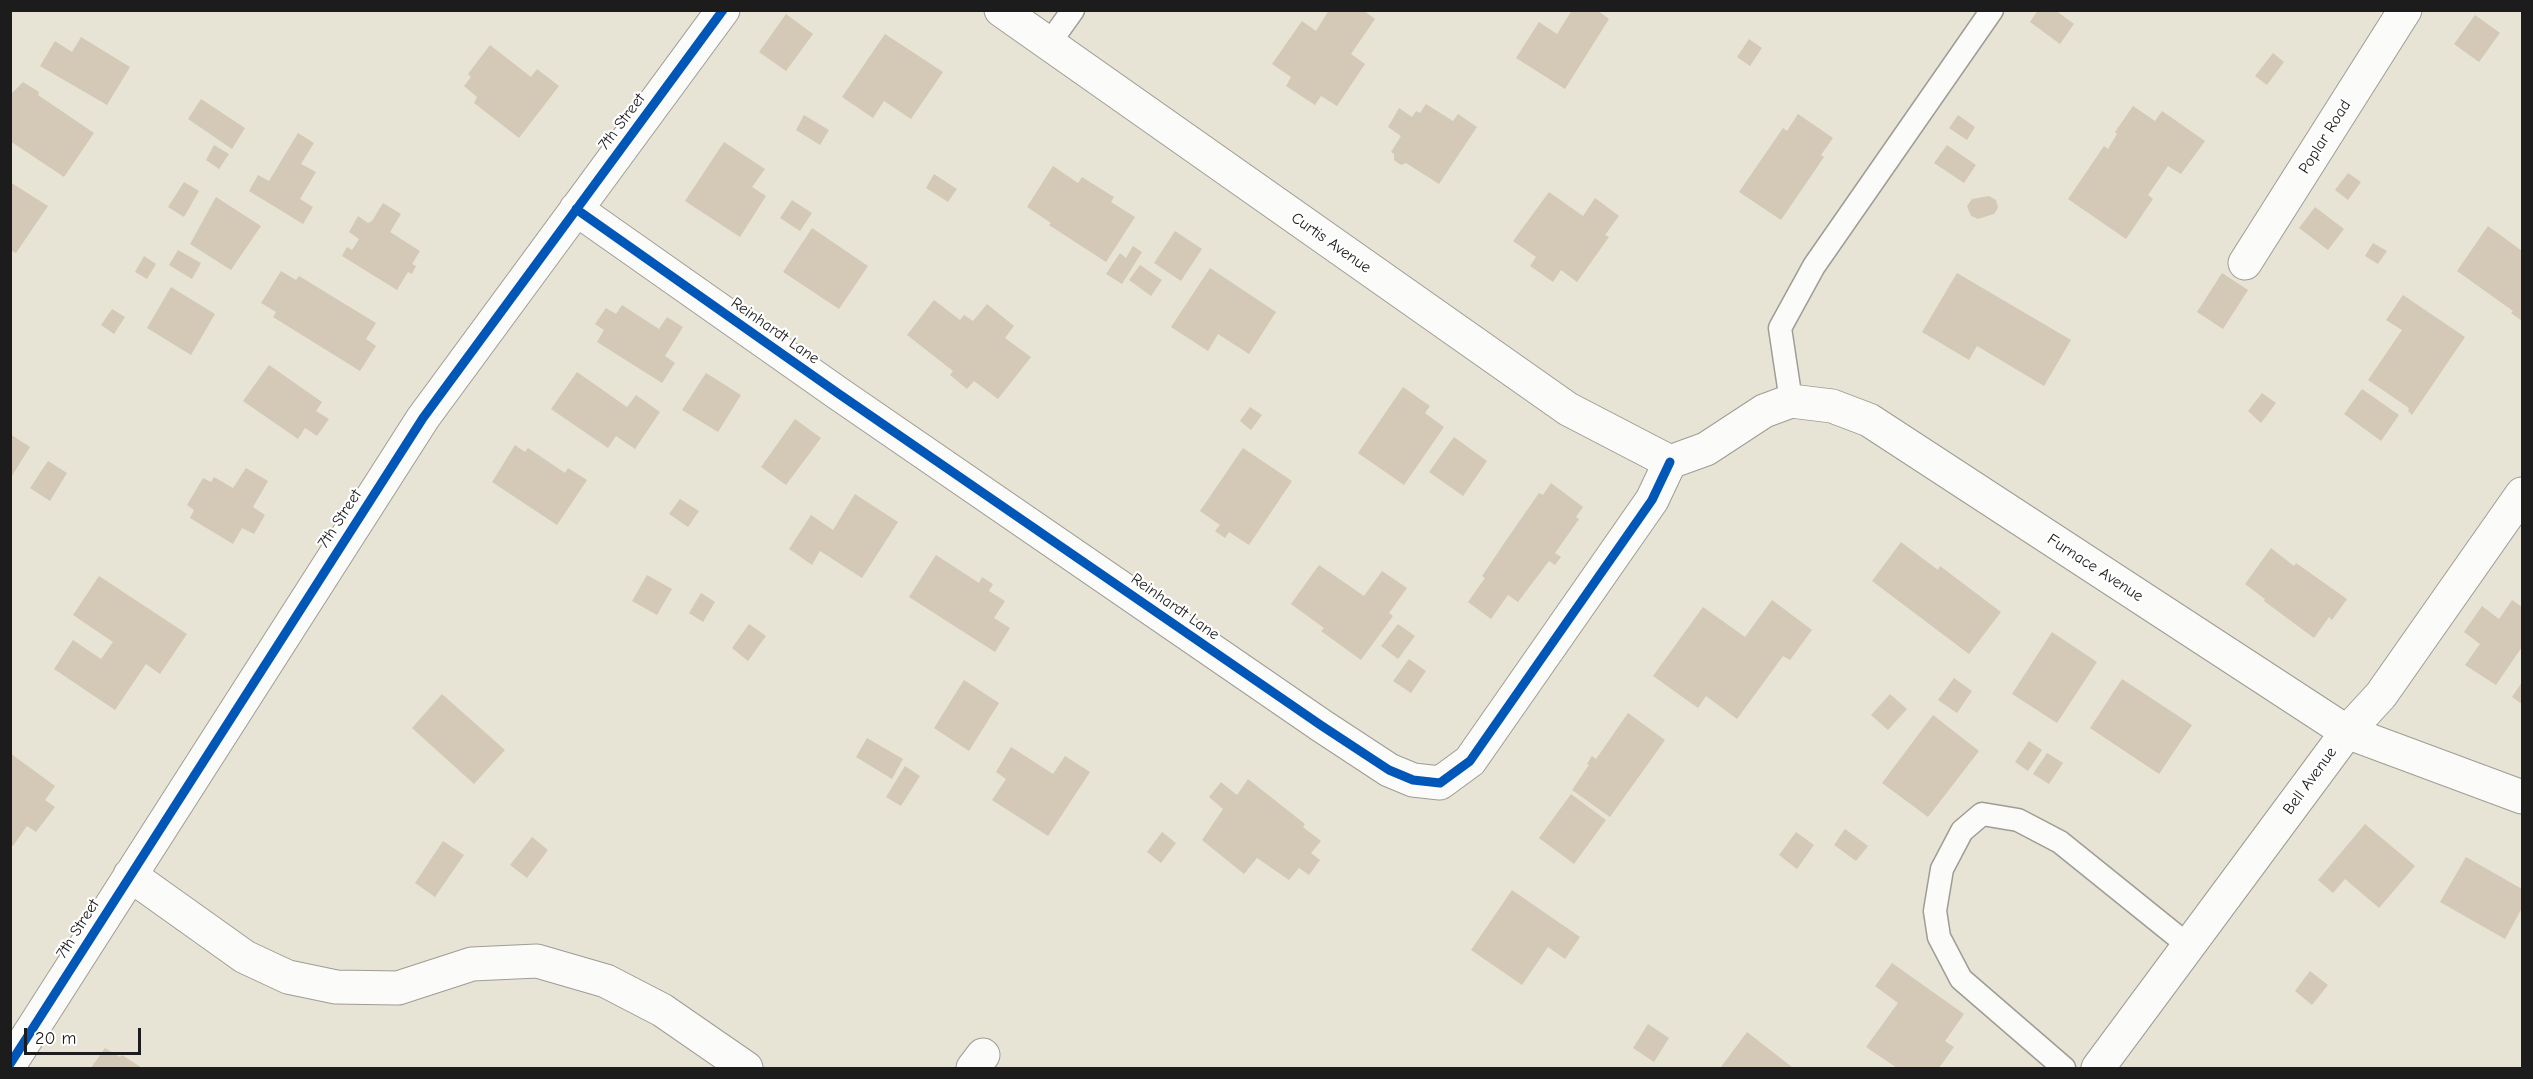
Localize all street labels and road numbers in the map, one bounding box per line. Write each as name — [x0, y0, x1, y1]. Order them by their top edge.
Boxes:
street label: 7th Street — [594, 90, 650, 154]
street label: Poplar Road — [2295, 97, 2355, 177]
street label: Curtis Avenue — [1287, 208, 1375, 278]
street label: Reinhardt Lane — [727, 293, 823, 369]
street label: 7th Street — [314, 486, 366, 552]
street label: Furnace Avenue — [2043, 530, 2147, 606]
street label: Reinhardt Lane — [1127, 569, 1223, 645]
street label: Bell Avenue — [2279, 743, 2341, 819]
street label: 7th Street — [52, 896, 104, 962]

